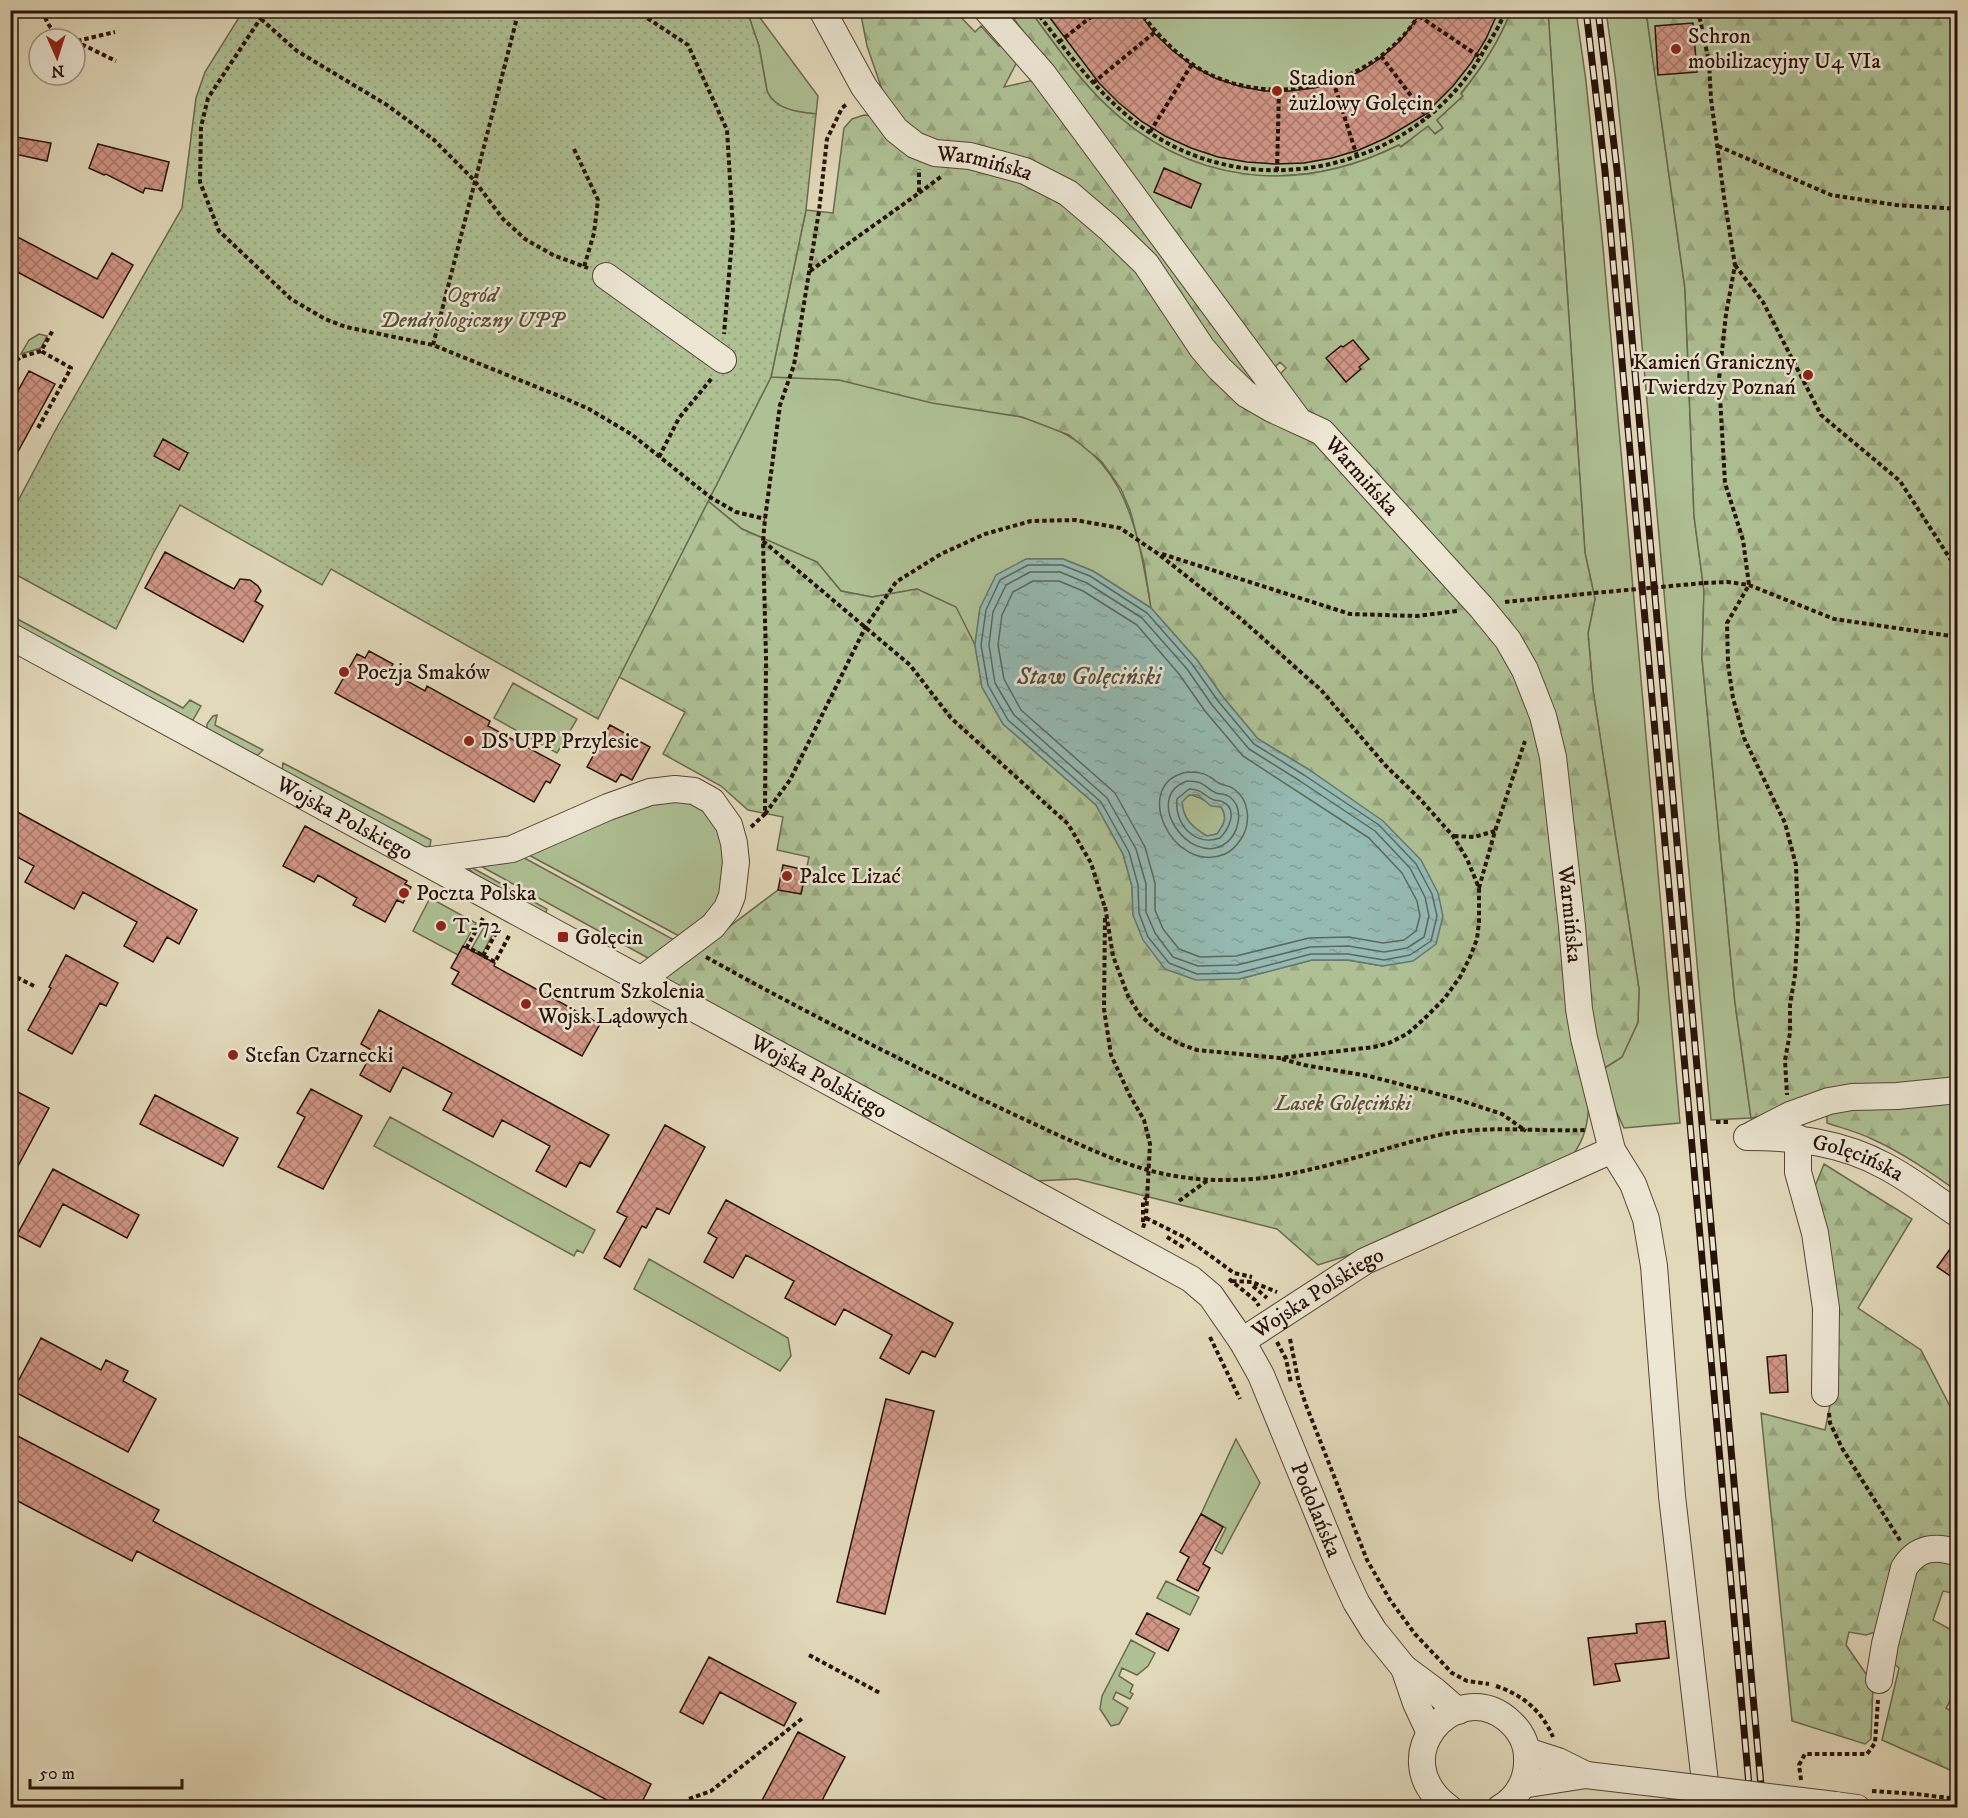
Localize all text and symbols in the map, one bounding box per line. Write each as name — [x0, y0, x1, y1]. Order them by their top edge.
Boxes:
place label: Schron mobilizacyjny U4 VIa — [1688, 23, 1881, 75]
north arrow — [27, 27, 87, 87]
marker: Schron mobilizacyjny U4 VIa — [1669, 42, 1683, 56]
text: N — [51, 61, 65, 81]
place label: Stadion żużlowy Golęcin — [1289, 65, 1434, 117]
marker: Stadion żużlowy Golęcin — [1270, 84, 1284, 98]
street label: Warmińska — [935, 140, 1039, 187]
park label: Ogród Dendrologiczny UPP — [380, 282, 567, 334]
place label: Kamień Graniczny Twierdzy Poznań — [1633, 349, 1797, 401]
marker: Kamień Graniczny Twierdzy Poznań — [1801, 368, 1815, 382]
street label: Warmińska — [1318, 430, 1405, 522]
place label: Poezja Smaków — [356, 659, 490, 686]
water label: Staw Golęciński — [1016, 662, 1163, 692]
marker: Poezja Smaków — [337, 665, 351, 679]
place label: DS UPP Przylesie — [481, 728, 639, 755]
marker: DS UPP Przylesie — [462, 734, 476, 748]
street label: Wojska Polskiego — [271, 770, 418, 866]
place label: Palce Lizać — [799, 863, 901, 890]
street label: Warmińska — [1552, 863, 1589, 965]
marker: Palce Lizać — [780, 869, 794, 883]
place label: Poczta Polska — [416, 880, 537, 907]
marker: Poczta Polska — [397, 886, 411, 900]
place label: T-72 — [453, 913, 501, 940]
marker: T-72 — [434, 919, 448, 933]
place label: Golęcin — [575, 924, 644, 951]
marker: Golęcin — [556, 930, 570, 944]
place label: Centrum Szkolenia Wojsk Lądowych — [537, 978, 705, 1030]
marker: Centrum Szkolenia Wojsk Lądowych — [519, 997, 533, 1011]
street label: Wojska Polskiego — [745, 1028, 892, 1124]
place label: Stefan Czarnecki — [245, 1042, 393, 1069]
marker: Stefan Czarnecki — [226, 1048, 240, 1062]
park label: Lasek Golęciński — [1273, 1090, 1412, 1117]
street label: Golęcińska — [1810, 1128, 1909, 1187]
street label: Wojska Polskiego — [1246, 1241, 1388, 1345]
street label: Podolańska — [1285, 1458, 1348, 1561]
scale bar — [30, 1752, 182, 1790]
text: 50 m — [39, 1763, 75, 1785]

